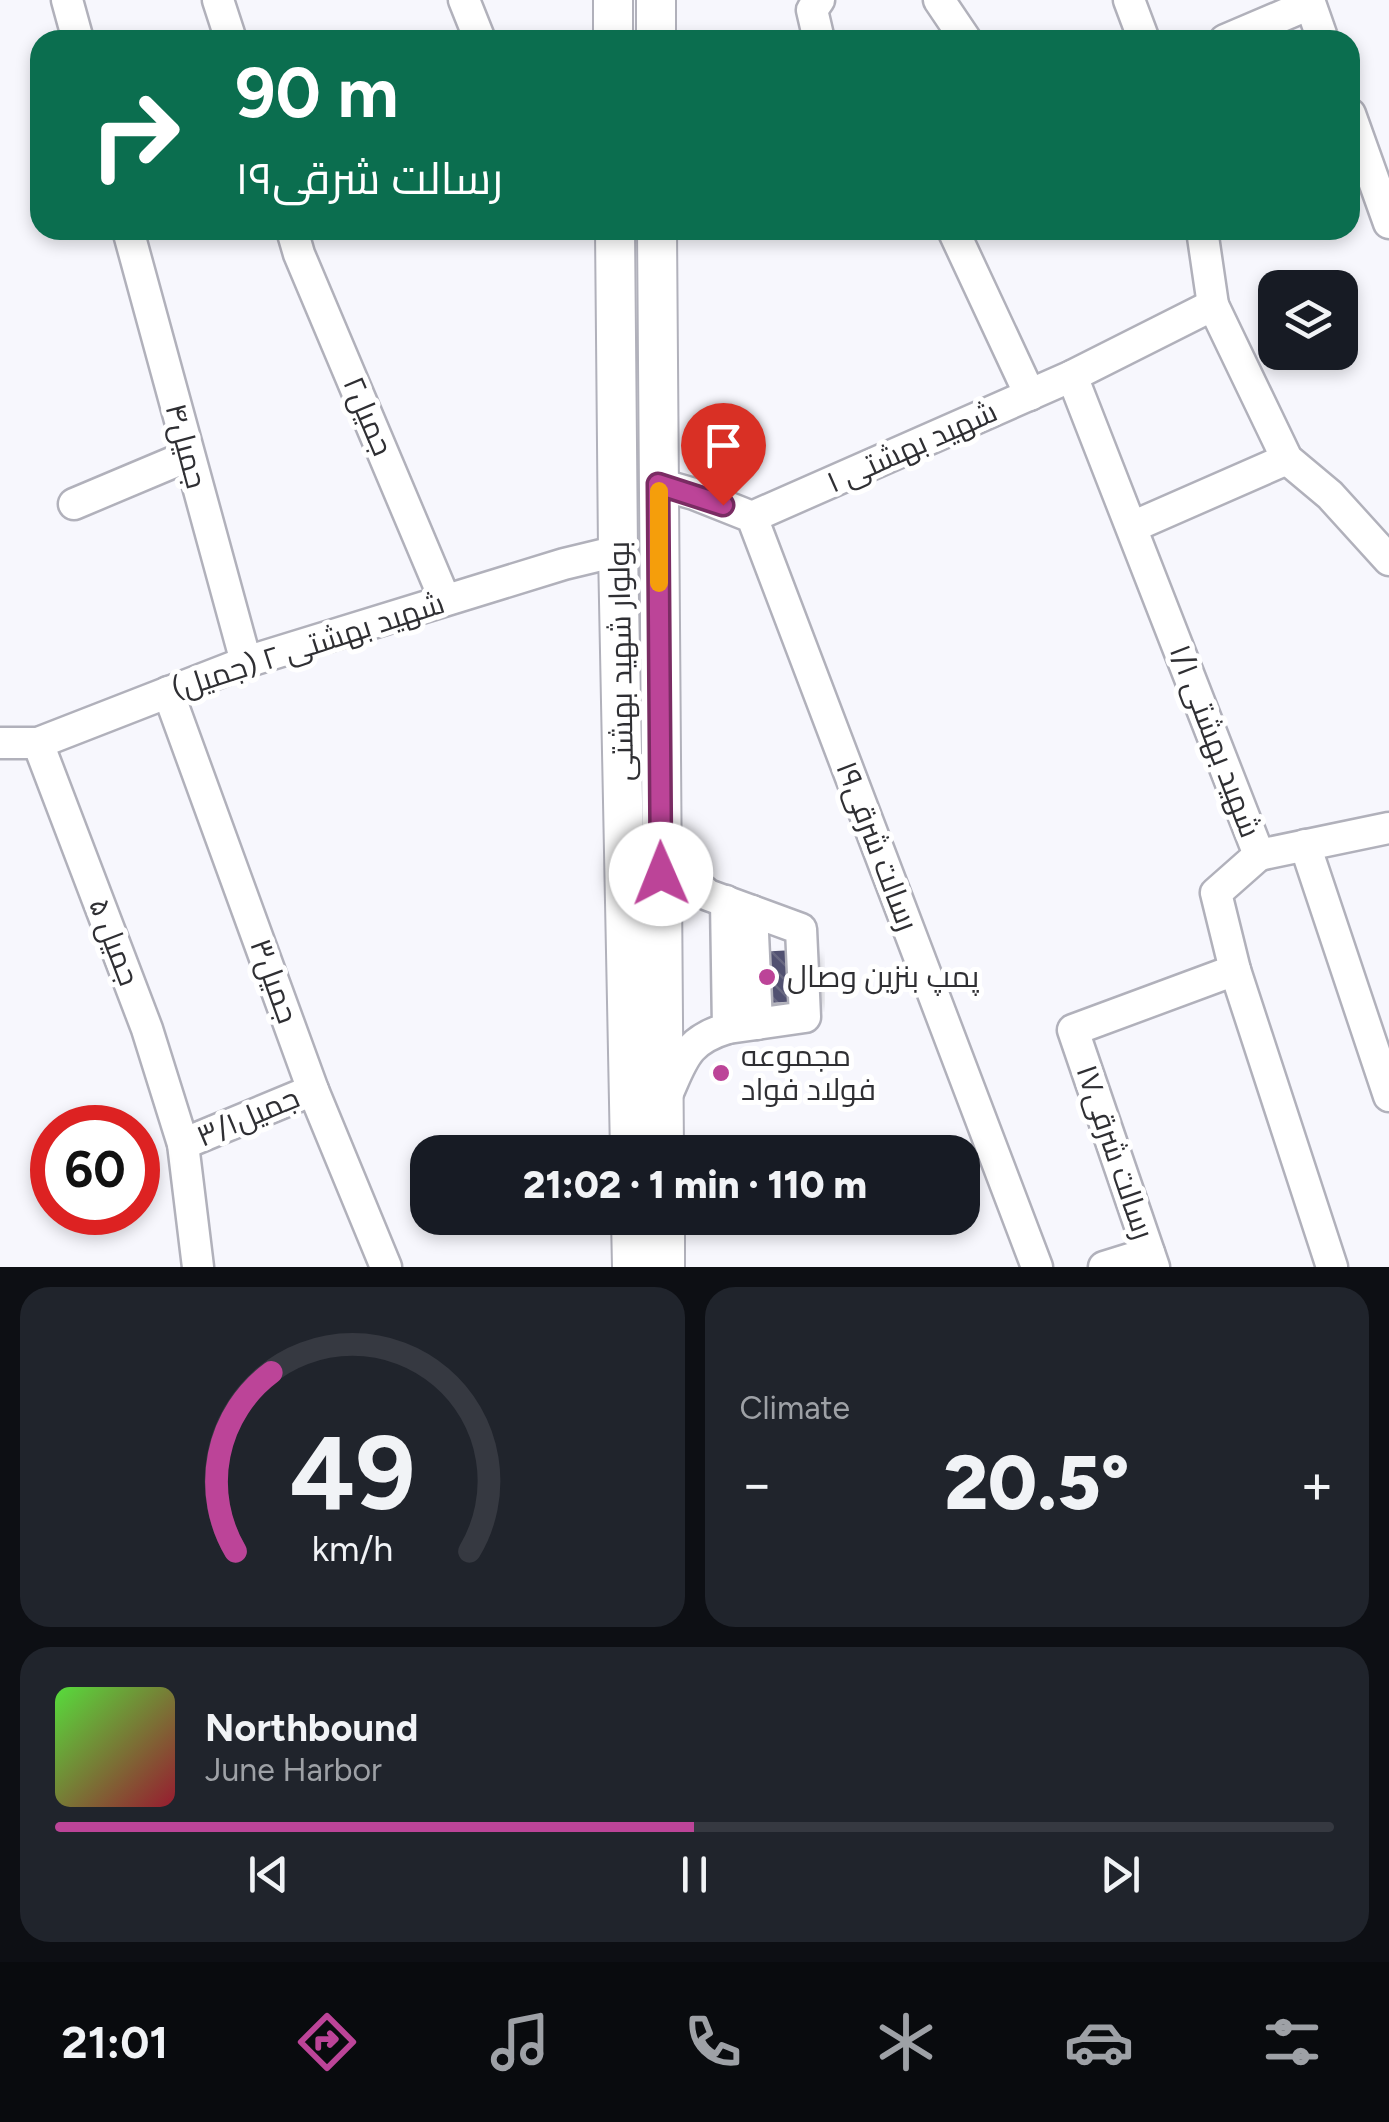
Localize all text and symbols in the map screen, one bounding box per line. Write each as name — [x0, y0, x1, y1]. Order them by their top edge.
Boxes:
text: 90 m — [235, 50, 399, 135]
icon: right — [70, 70, 200, 200]
text: رسالت شرقی۱۹ — [235, 151, 503, 205]
map controls — [1258, 270, 1358, 370]
button: layers — [1258, 270, 1358, 370]
street label: جمیل۲ — [335, 371, 402, 461]
street label: شهید بهشتی ۱ — [821, 393, 1003, 501]
street label: جمیل۴ — [157, 399, 216, 492]
pin — [681, 403, 766, 506]
icon: arrive — [696, 418, 751, 473]
street label: بولوار شهید بهشتی — [600, 541, 641, 781]
street label: شهید بهشتی ۲ (جمیل) — [167, 584, 449, 707]
street label: شهید بهشتی ۱/۱ — [1162, 639, 1269, 842]
street label: رسالت شرقی۱۹ — [828, 756, 927, 936]
position arrow — [609, 822, 713, 926]
street label: جمیل ۵ — [81, 893, 148, 991]
street label: جمیل۳ — [242, 934, 307, 1028]
place label: پمپ بنزین وصال — [787, 958, 979, 996]
marker: پمپ بنزین وصال — [756, 966, 778, 988]
place label: مجموعه فولاد فواد — [741, 1037, 876, 1108]
street label: رسالت شرقی۱۷ — [1068, 1060, 1163, 1244]
marker: مجموعه فولاد فواد — [710, 1062, 732, 1084]
street label: جمیل۳/۱ — [191, 1078, 305, 1155]
speed limit sign: 60 — [30, 1105, 160, 1235]
text: 21:02 · 1 min · 110 m — [523, 1162, 867, 1208]
text: Climate — [740, 1389, 850, 1427]
text: 49 — [289, 1410, 415, 1535]
text: 20.5° — [944, 1438, 1130, 1528]
text: − — [740, 1451, 774, 1517]
text: + — [1300, 1451, 1334, 1517]
text: km/h — [311, 1527, 393, 1570]
text: Northbound — [205, 1705, 418, 1751]
text: June Harbor — [205, 1751, 382, 1789]
icon: previous — [241, 1847, 296, 1902]
icon: pause — [667, 1847, 722, 1902]
icon: next — [1093, 1847, 1148, 1902]
icon: directions — [292, 2007, 362, 2077]
icon: music — [485, 2007, 555, 2077]
icon: phone — [678, 2007, 748, 2077]
icon: climate — [871, 2007, 941, 2077]
icon: car — [1064, 2007, 1134, 2077]
icon: filters — [1257, 2007, 1327, 2077]
text: 21:01 — [62, 2015, 168, 2069]

